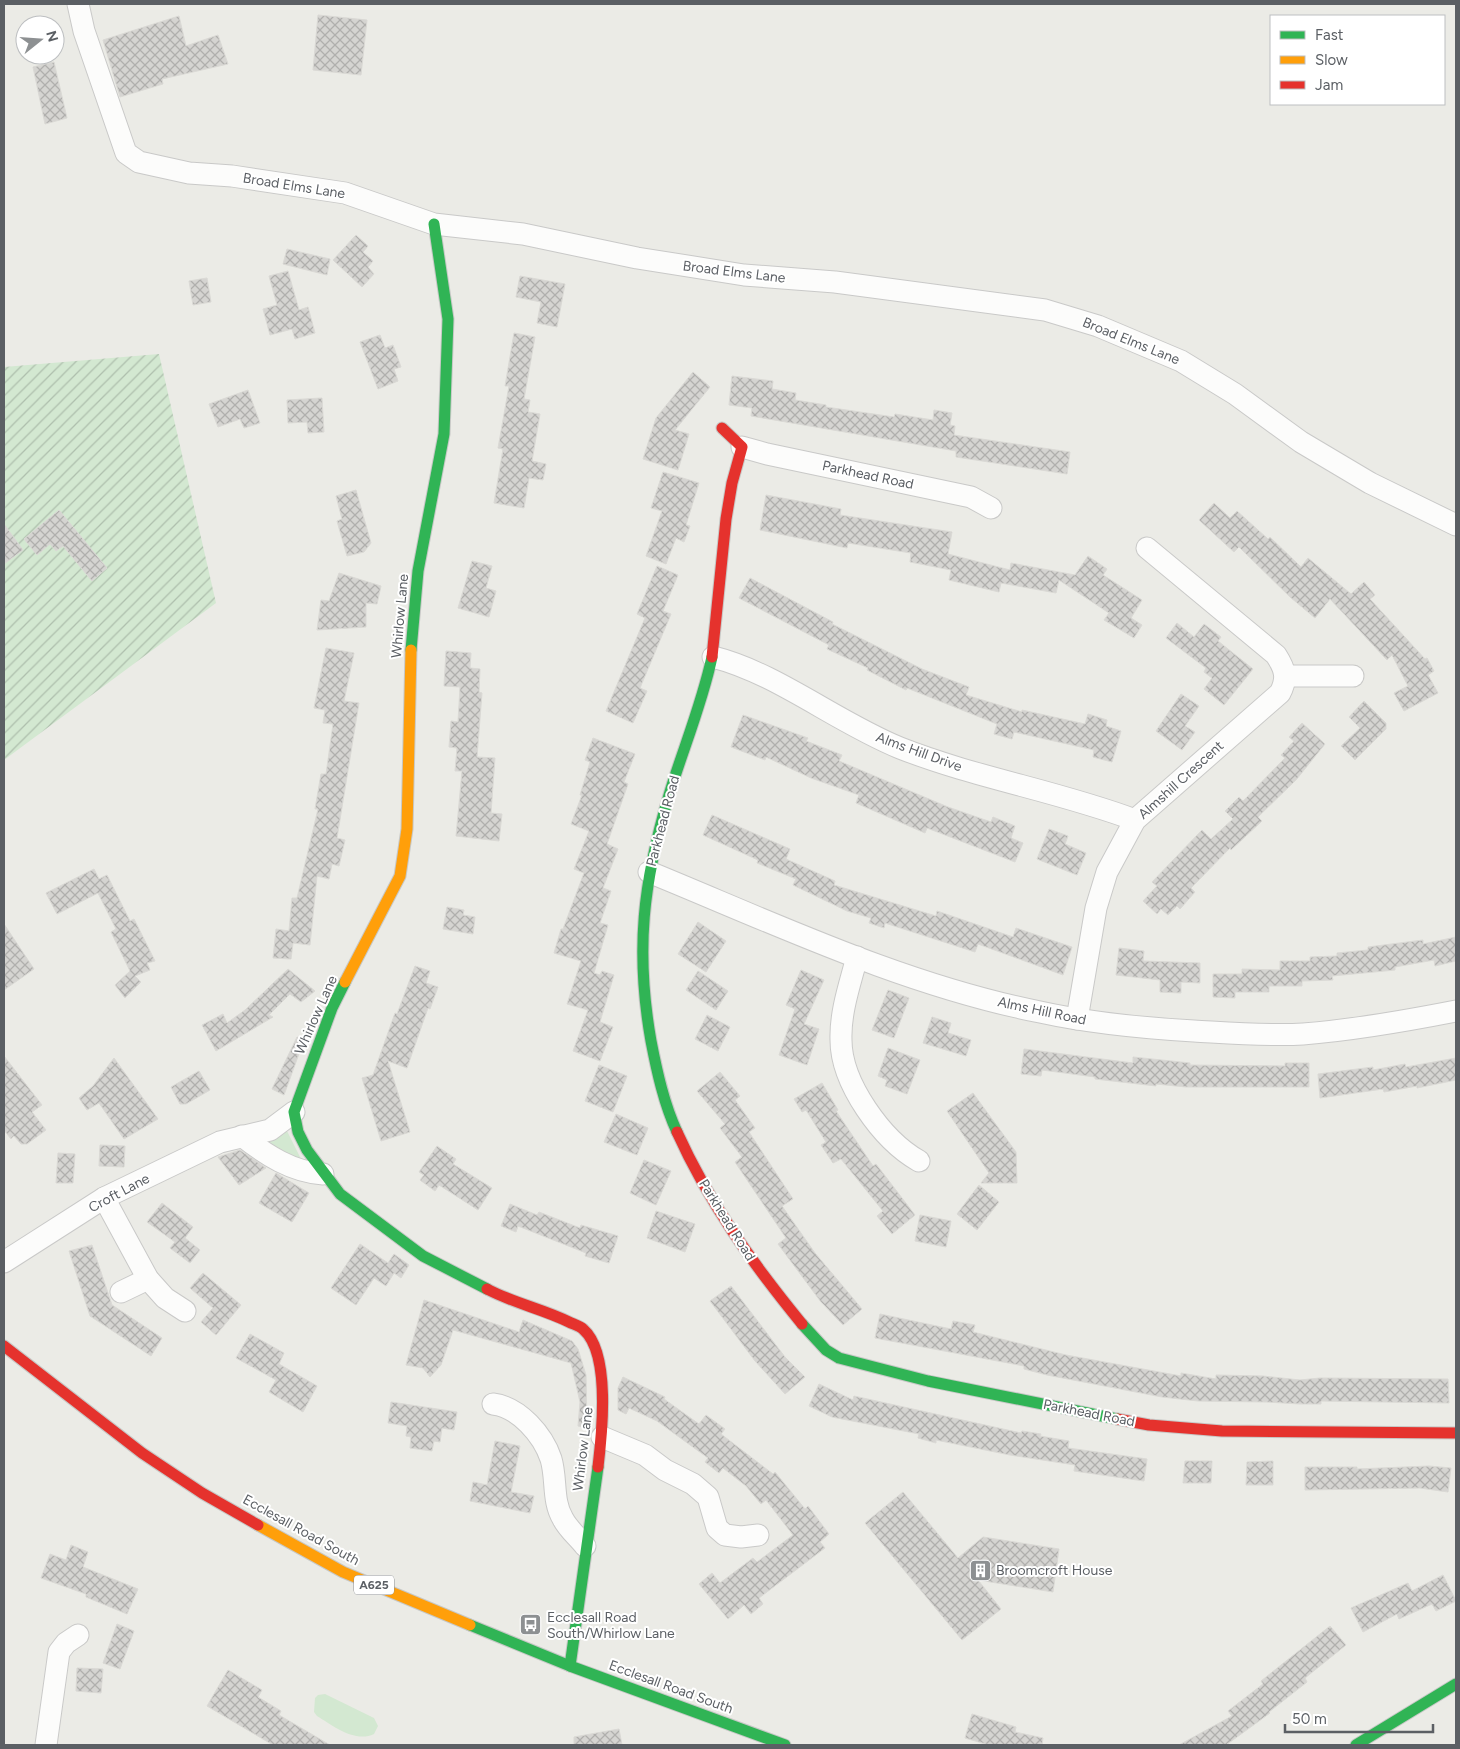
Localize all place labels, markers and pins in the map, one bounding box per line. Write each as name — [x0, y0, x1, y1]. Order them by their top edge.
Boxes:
building icon: Broomcroft House — [968, 1558, 992, 1582]
place label: Broomcroft House — [996, 1562, 1113, 1579]
place label: Ecclesall Road South/Whirlow Lane — [547, 1609, 675, 1642]
bus stop icon: Ecclesall Road South/Whirlow Lane — [519, 1613, 543, 1637]

